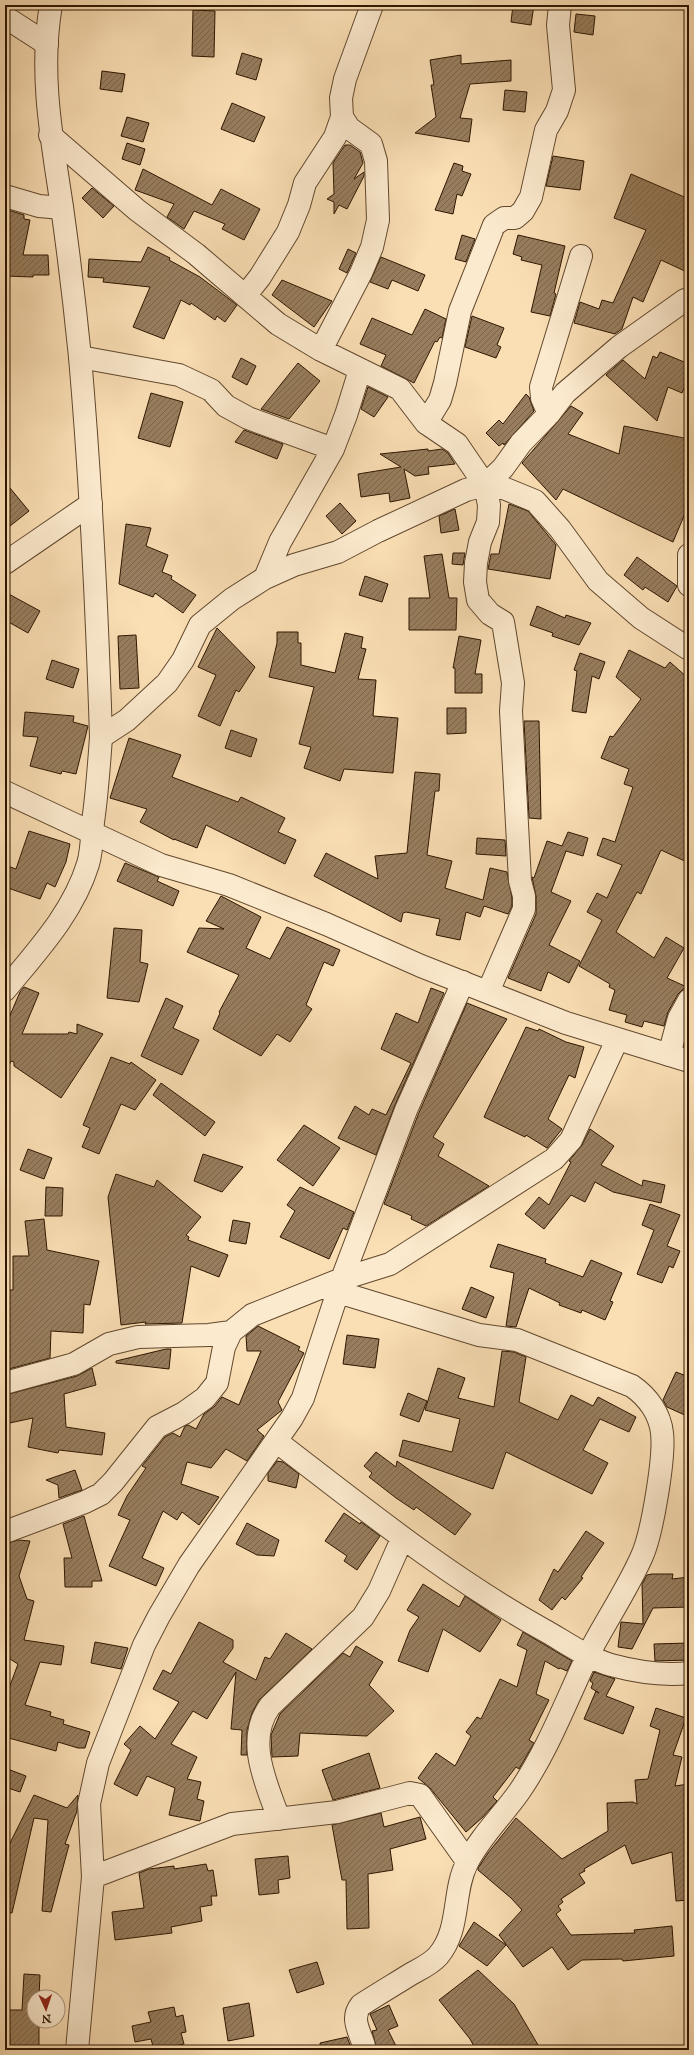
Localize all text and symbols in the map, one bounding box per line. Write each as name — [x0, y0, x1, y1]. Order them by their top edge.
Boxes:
north arrow — [26, 1989, 66, 2029]
text: N — [41, 2011, 53, 2025]

